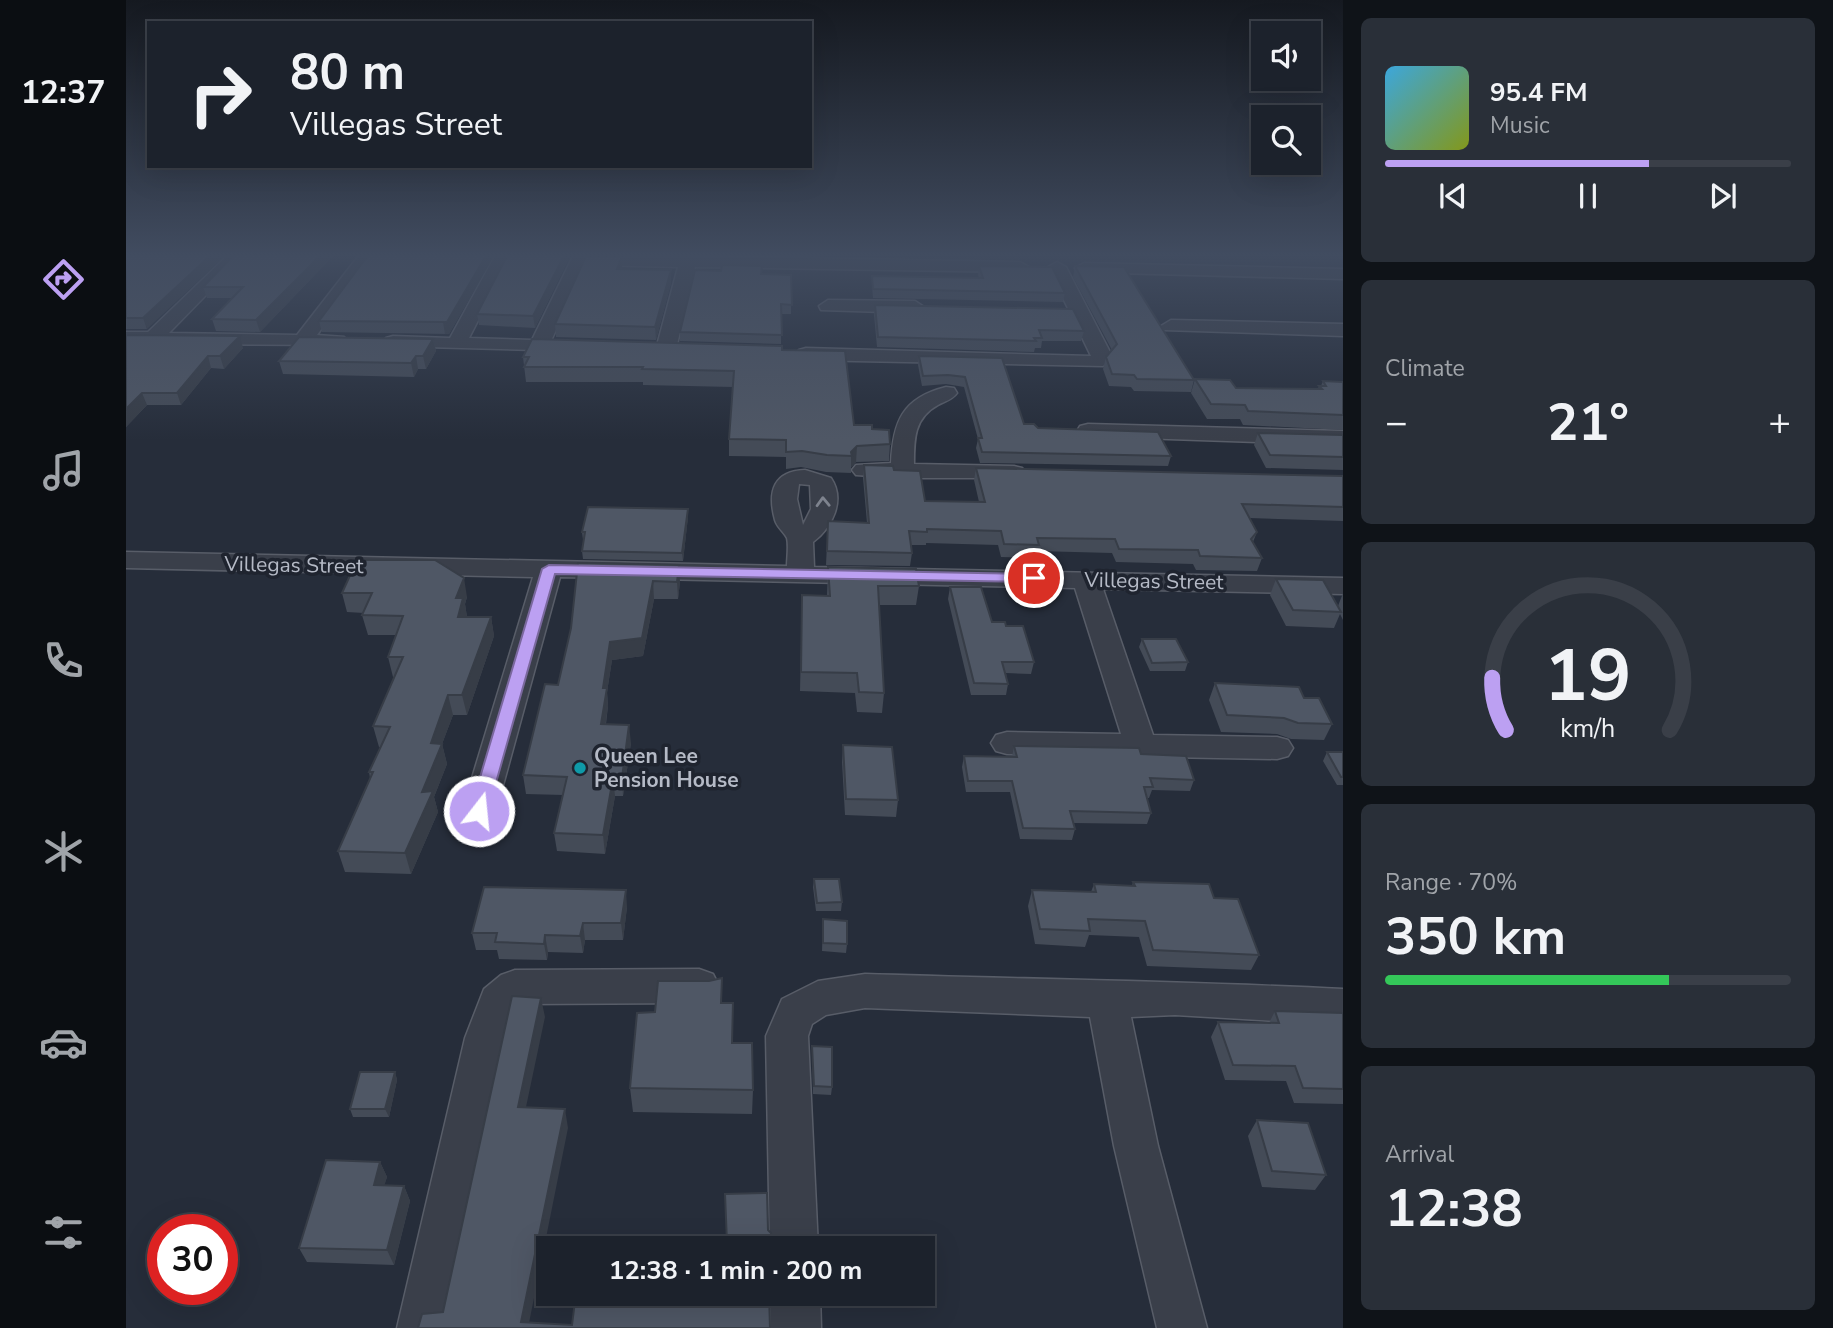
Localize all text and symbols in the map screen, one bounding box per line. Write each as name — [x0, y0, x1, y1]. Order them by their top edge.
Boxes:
map controls — [1251, 21, 1321, 175]
button: sound — [1251, 21, 1321, 91]
text: 80 m — [290, 39, 405, 106]
icon: right — [175, 49, 266, 140]
text: 12:37 — [21, 71, 105, 114]
text: 95.4 FM — [1490, 75, 1587, 110]
text: Villegas Street — [290, 103, 502, 146]
button: search — [1251, 105, 1321, 175]
text: Music — [1490, 110, 1550, 141]
icon: previous — [1434, 177, 1472, 215]
icon: pause — [1569, 177, 1607, 215]
icon: next — [1704, 177, 1742, 215]
icon: directions — [39, 255, 88, 304]
text: Climate — [1385, 353, 1465, 384]
text: 21° — [1547, 387, 1629, 458]
text: − — [1385, 397, 1408, 448]
text: + — [1768, 397, 1791, 448]
icon: music — [39, 446, 88, 495]
one-way arrow — [816, 496, 831, 507]
pin — [1004, 548, 1064, 608]
street label: Villegas Street — [223, 550, 364, 580]
icon: arrive — [1015, 559, 1053, 597]
street label: Villegas Street — [1083, 566, 1224, 596]
text: 19 — [1544, 626, 1632, 726]
icon: phone — [39, 636, 88, 685]
text: km/h — [1560, 712, 1616, 746]
place label: Queen Lee Pension House — [594, 742, 739, 794]
marker: Queen Lee Pension House — [572, 760, 588, 776]
position arrow — [442, 774, 516, 848]
icon: climate — [39, 827, 88, 876]
text: Range · 70% — [1385, 867, 1517, 898]
text: 350 km — [1385, 901, 1566, 972]
icon: car — [39, 1018, 88, 1067]
text: Arrival — [1385, 1139, 1454, 1170]
text: 12:38 — [1385, 1173, 1523, 1244]
icon: filters — [39, 1208, 88, 1257]
speed limit sign: 30 — [147, 1214, 238, 1305]
text: 12:38 · 1 min · 200 m — [609, 1253, 862, 1288]

